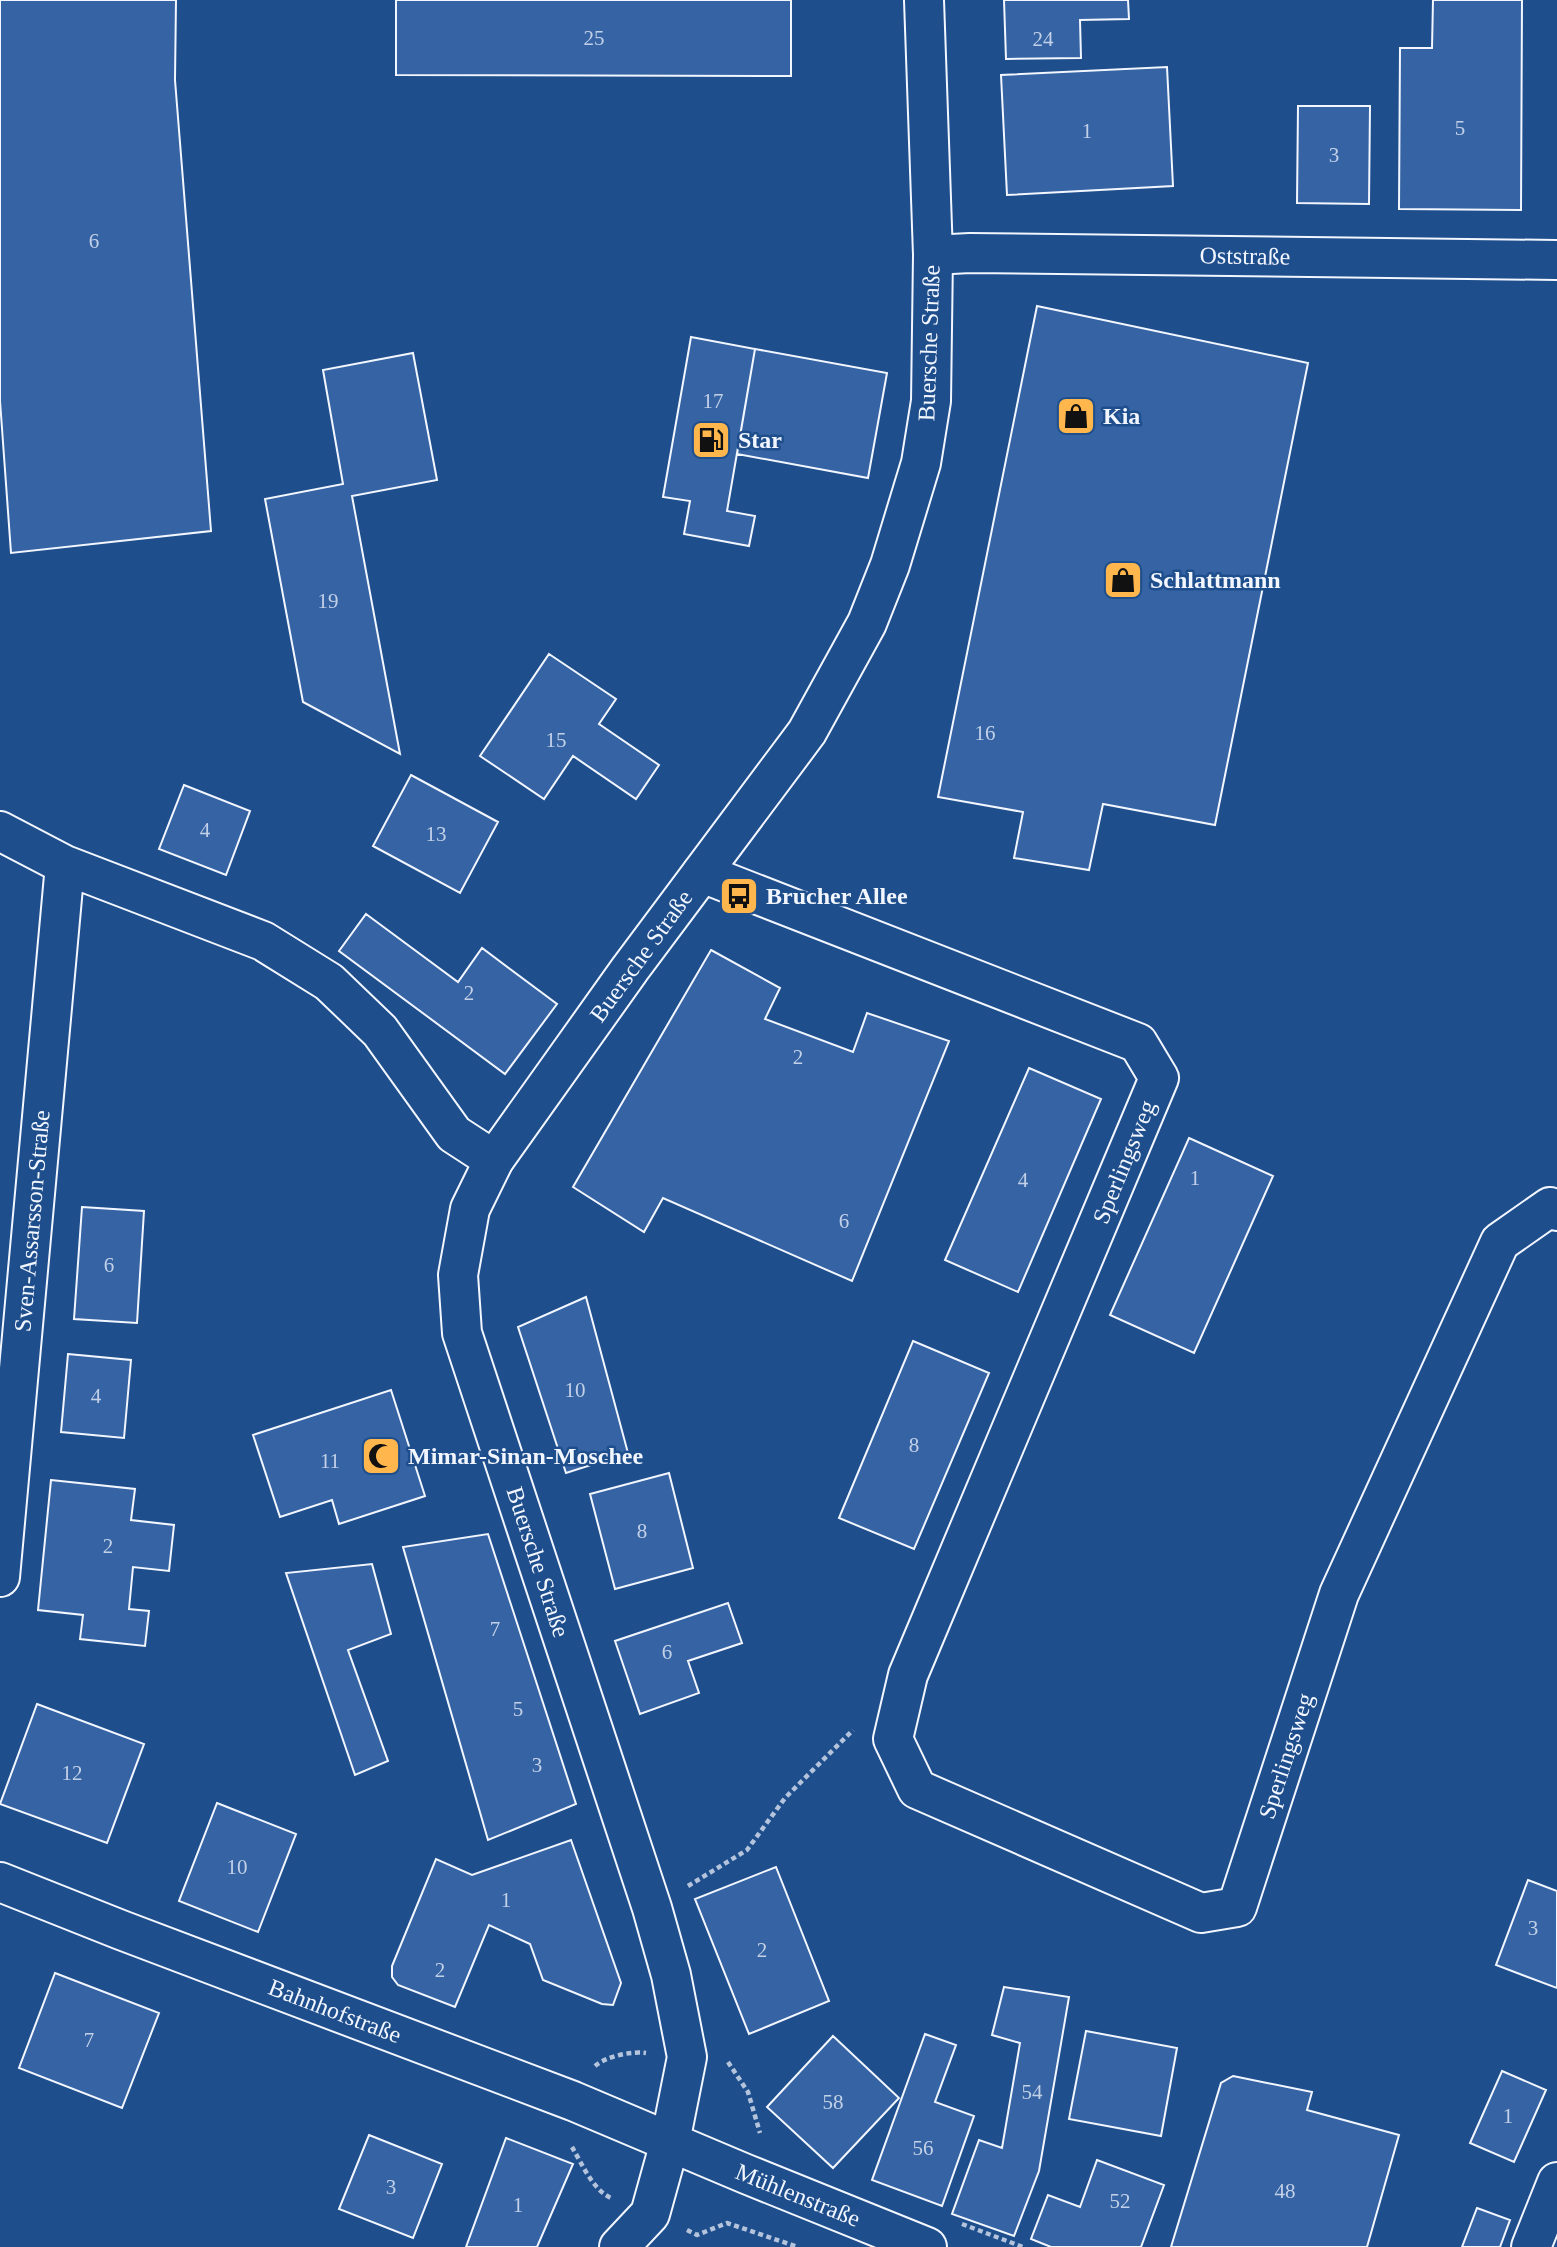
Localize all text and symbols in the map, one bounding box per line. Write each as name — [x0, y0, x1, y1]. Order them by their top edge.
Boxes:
house number: 25 — [584, 26, 605, 50]
house number: 24 — [1033, 27, 1054, 51]
house number: 5 — [1455, 116, 1465, 140]
house number: 1 — [1082, 119, 1092, 143]
house number: 3 — [1329, 143, 1339, 167]
house number: 6 — [89, 229, 99, 253]
street label: Oststraße — [1199, 242, 1291, 270]
street label: Buersche Straße — [913, 264, 945, 422]
house number: 17 — [703, 389, 724, 413]
shop icon: Kia — [1055, 395, 1097, 437]
place label: Kia — [1103, 403, 1140, 429]
fuel station icon: Star — [690, 419, 732, 461]
place label: Star — [738, 427, 782, 453]
shop icon: Schlattmann — [1102, 559, 1144, 601]
place label: Schlattmann — [1150, 567, 1281, 593]
house number: 19 — [318, 589, 339, 613]
house number: 16 — [975, 721, 996, 745]
house number: 15 — [546, 728, 567, 752]
house number: 4 — [200, 818, 211, 842]
house number: 13 — [426, 822, 447, 846]
bus stop icon: Brucher Allee — [718, 875, 760, 917]
place label: Brucher Allee — [766, 883, 908, 909]
street label: Buersche Straße — [584, 885, 698, 1027]
house number: 2 — [464, 981, 474, 1005]
house number: 2 — [793, 1045, 803, 1069]
street label: Sperlingsweg — [1087, 1097, 1161, 1227]
street label: Sven-Assarsson-Straße — [9, 1109, 55, 1333]
house number: 1 — [1190, 1166, 1200, 1190]
house number: 4 — [1018, 1168, 1029, 1192]
house number: 6 — [839, 1209, 849, 1233]
house number: 6 — [104, 1253, 114, 1277]
house number: 10 — [565, 1378, 586, 1402]
house number: 4 — [91, 1384, 102, 1408]
house number: 8 — [909, 1433, 919, 1457]
mosque icon: Mimar-Sinan-Moschee — [360, 1435, 402, 1477]
place label: Mimar-Sinan-Moschee — [408, 1443, 643, 1469]
house number: 11 — [320, 1449, 340, 1473]
street label: Buersche Straße — [501, 1484, 575, 1640]
house number: 8 — [637, 1519, 647, 1543]
house number: 2 — [103, 1534, 113, 1558]
house number: 7 — [490, 1617, 500, 1641]
house number: 6 — [662, 1640, 672, 1664]
street label: Sperlingsweg — [1253, 1690, 1319, 1822]
house number: 5 — [513, 1697, 523, 1721]
house number: 3 — [532, 1753, 542, 1777]
house number: 12 — [62, 1761, 83, 1785]
house number: 10 — [227, 1855, 248, 1879]
house number: 1 — [501, 1888, 511, 1912]
house number: 3 — [1528, 1916, 1538, 1940]
house number: 2 — [757, 1938, 767, 1962]
house number: 2 — [435, 1958, 445, 1982]
street label: Bahnhofstraße — [265, 1974, 405, 2048]
house number: 7 — [84, 2028, 94, 2052]
house number: 54 — [1022, 2080, 1043, 2104]
house number: 58 — [823, 2090, 844, 2114]
house number: 1 — [1503, 2104, 1513, 2128]
house number: 56 — [913, 2136, 934, 2160]
street label: Mühlenstraße — [732, 2158, 864, 2232]
house number: 3 — [386, 2175, 396, 2199]
house number: 48 — [1275, 2179, 1296, 2203]
house number: 52 — [1110, 2189, 1131, 2213]
house number: 1 — [513, 2193, 523, 2217]

